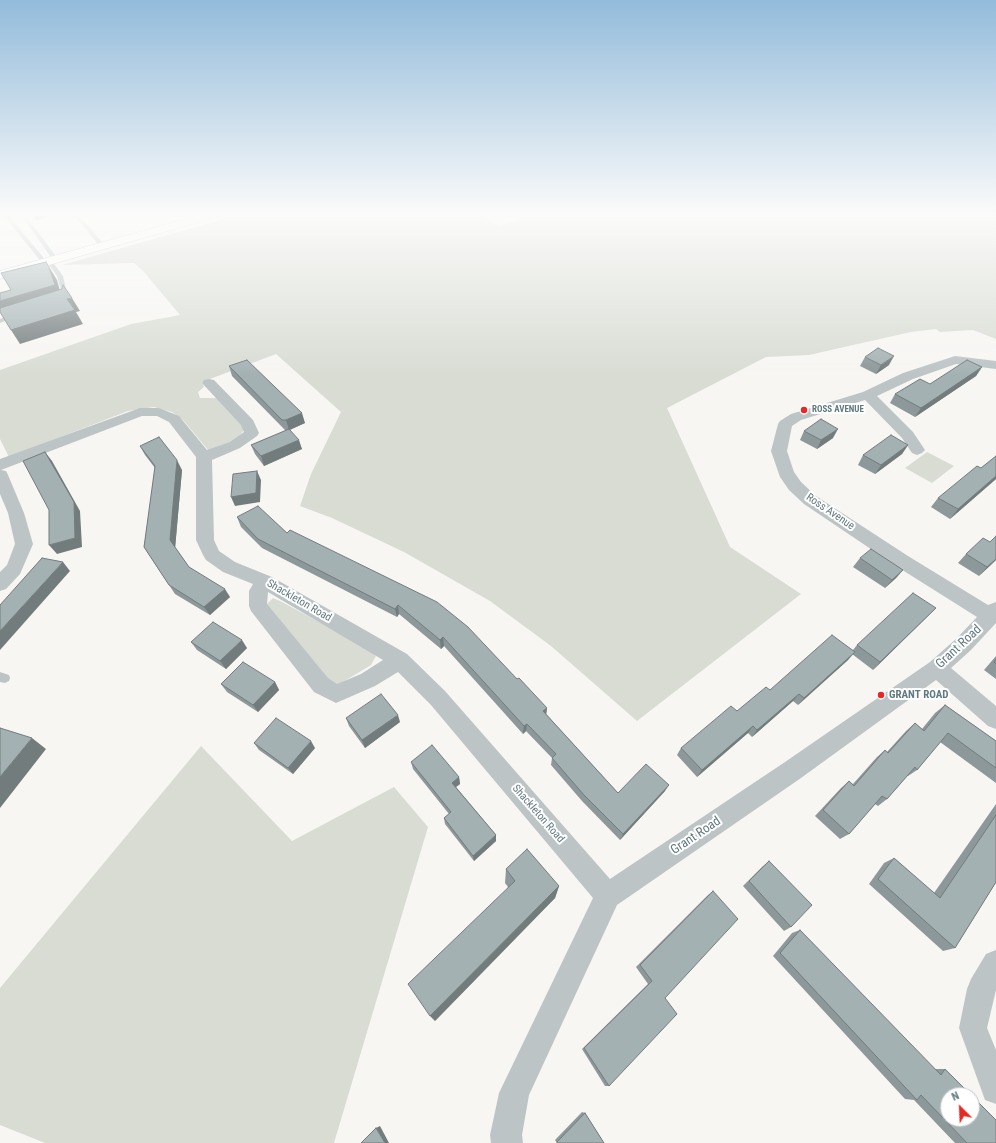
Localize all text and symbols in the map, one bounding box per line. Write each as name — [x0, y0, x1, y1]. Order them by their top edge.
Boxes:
marker: ROSS AVENUE — [799, 405, 809, 415]
place label: ROSS AVENUE — [812, 405, 864, 415]
street label: Ross Avenue — [803, 491, 857, 533]
street label: Shackleton Road — [264, 577, 334, 625]
street label: Grant Road — [933, 622, 985, 672]
place label: GRANT ROAD — [889, 688, 949, 702]
marker: GRANT ROAD — [876, 690, 886, 700]
street label: Shackleton Road — [509, 782, 567, 846]
street label: Grant Road — [668, 814, 724, 858]
north arrow — [940, 1087, 980, 1127]
text: N — [950, 1089, 961, 1104]

